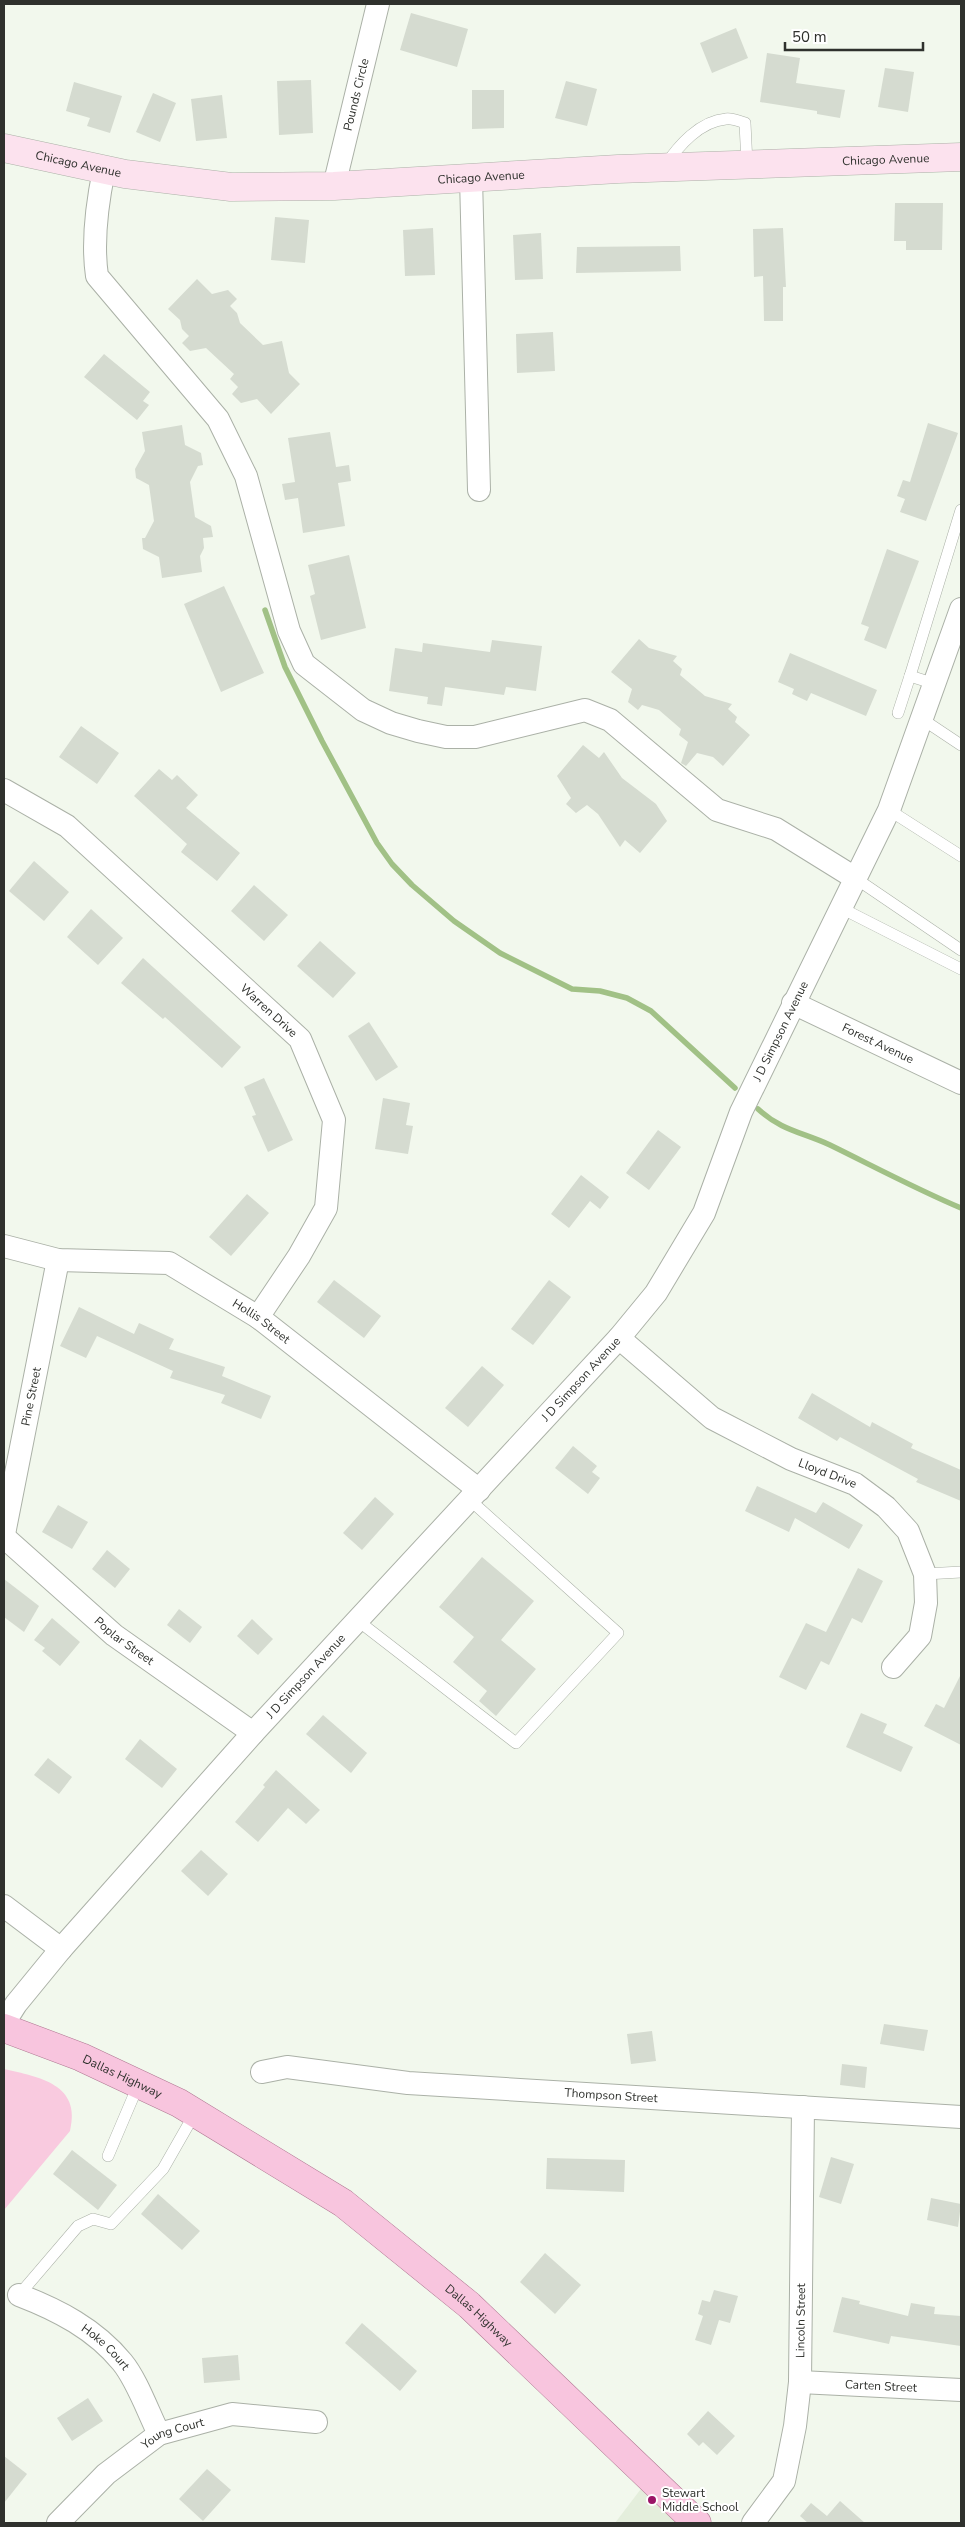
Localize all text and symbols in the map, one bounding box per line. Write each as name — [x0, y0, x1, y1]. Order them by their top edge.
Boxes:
scale bar — [785, 20, 922, 52]
text: 50 m — [792, 27, 827, 47]
street label: Pounds Circle — [340, 57, 373, 132]
street label: Chicago Avenue — [34, 147, 123, 181]
street label: Chicago Avenue — [842, 150, 930, 169]
street label: Chicago Avenue — [437, 167, 525, 188]
street label: J D Simpson Avenue — [749, 979, 812, 1085]
street label: Warren Drive — [237, 980, 301, 1041]
street label: Forest Avenue — [839, 1020, 916, 1067]
street label: Hollis Street — [229, 1295, 294, 1348]
street label: J D Simpson Avenue — [537, 1333, 624, 1426]
street label: Pine Street — [17, 1365, 45, 1427]
street label: Lloyd Drive — [796, 1455, 859, 1492]
street label: Poplar Street — [91, 1613, 158, 1669]
street label: J D Simpson Avenue — [262, 1630, 349, 1723]
street label: Dallas Highway — [80, 2051, 165, 2102]
street label: Thompson Street — [564, 2085, 659, 2106]
street label: Dallas Highway — [442, 2281, 516, 2351]
street label: Lincoln Street — [792, 2282, 809, 2358]
street label: Hoke Court — [78, 2320, 134, 2374]
street label: Carten Street — [844, 2376, 918, 2396]
street label: Young Court — [137, 2414, 207, 2453]
place label: Stewart Middle School — [662, 2485, 739, 2515]
marker: Stewart Middle School — [646, 2494, 658, 2506]

